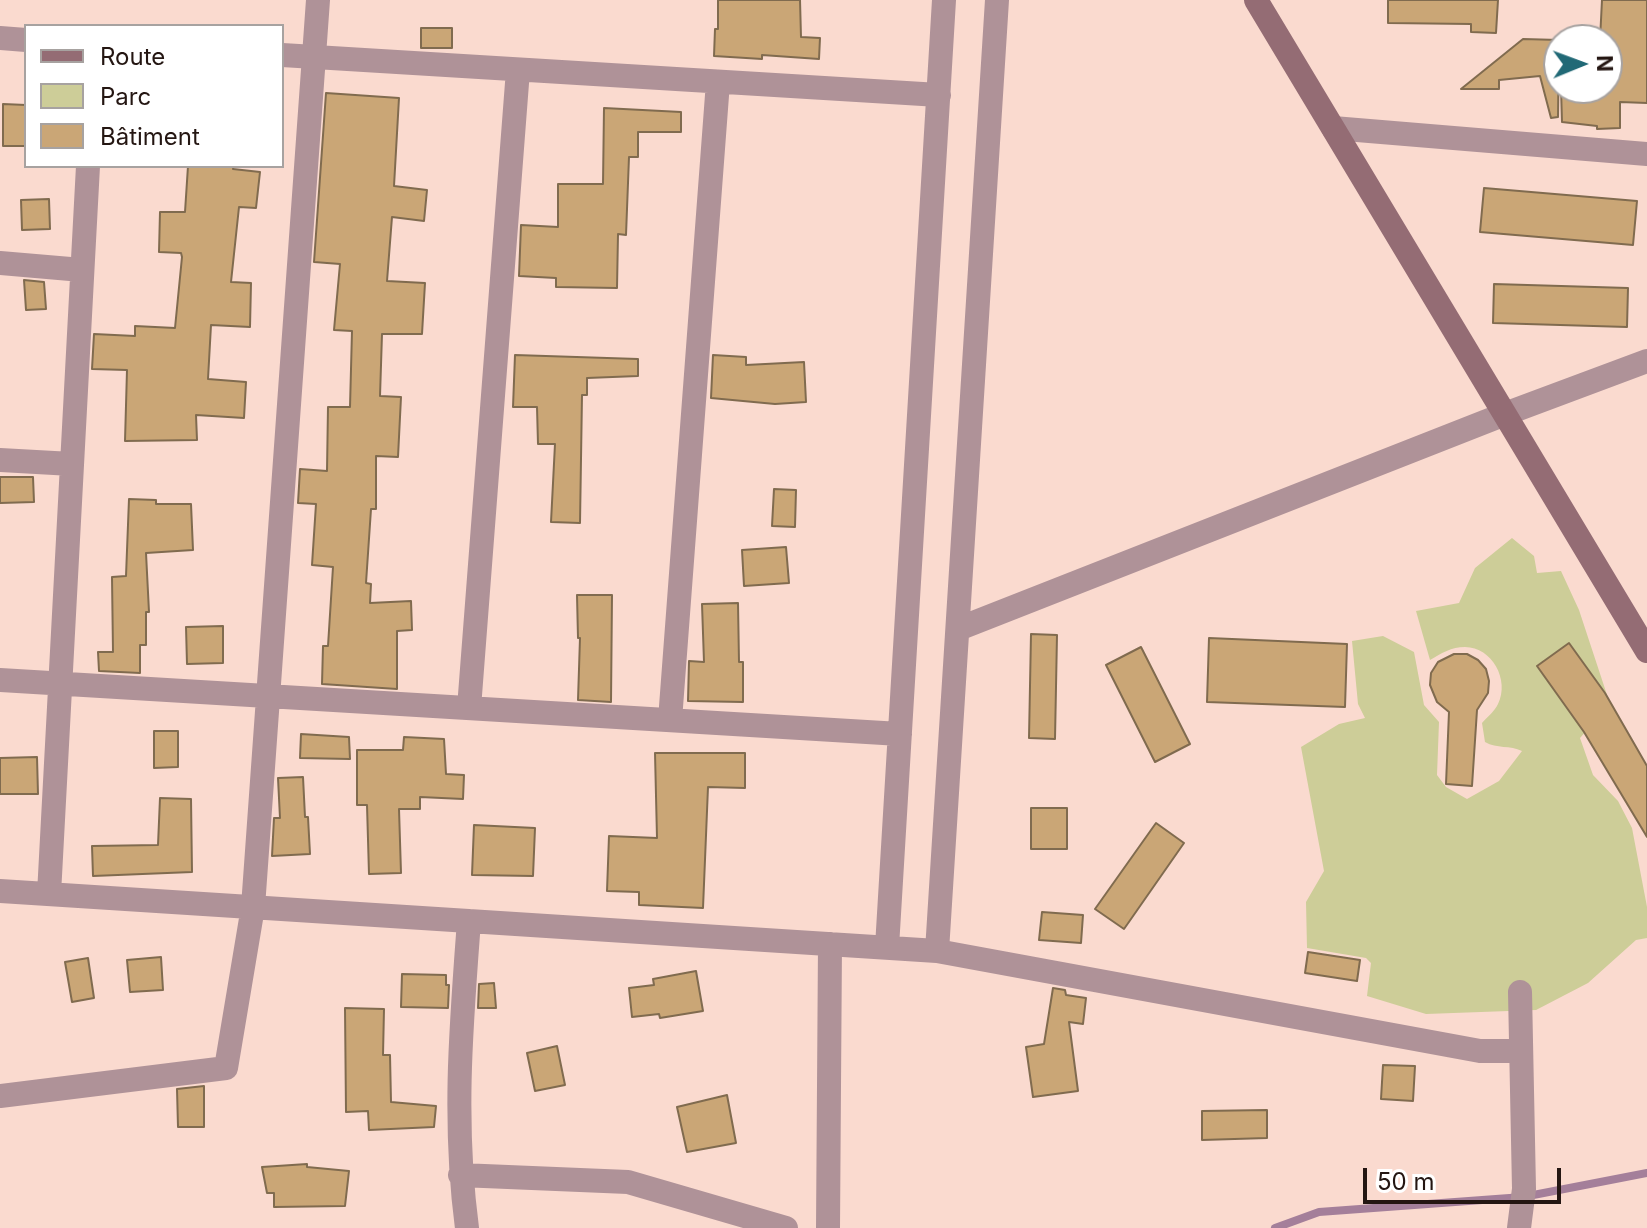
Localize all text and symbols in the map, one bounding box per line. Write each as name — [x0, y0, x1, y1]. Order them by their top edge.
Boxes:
legend — [24, 24, 284, 168]
north arrow — [1543, 24, 1623, 104]
text: Route — [100, 42, 165, 71]
text: N — [1592, 55, 1618, 72]
text: Parc — [100, 82, 151, 111]
text: Bâtiment — [100, 122, 200, 151]
scale bar — [1367, 1152, 1565, 1202]
text: 50 m — [1377, 1167, 1435, 1196]

